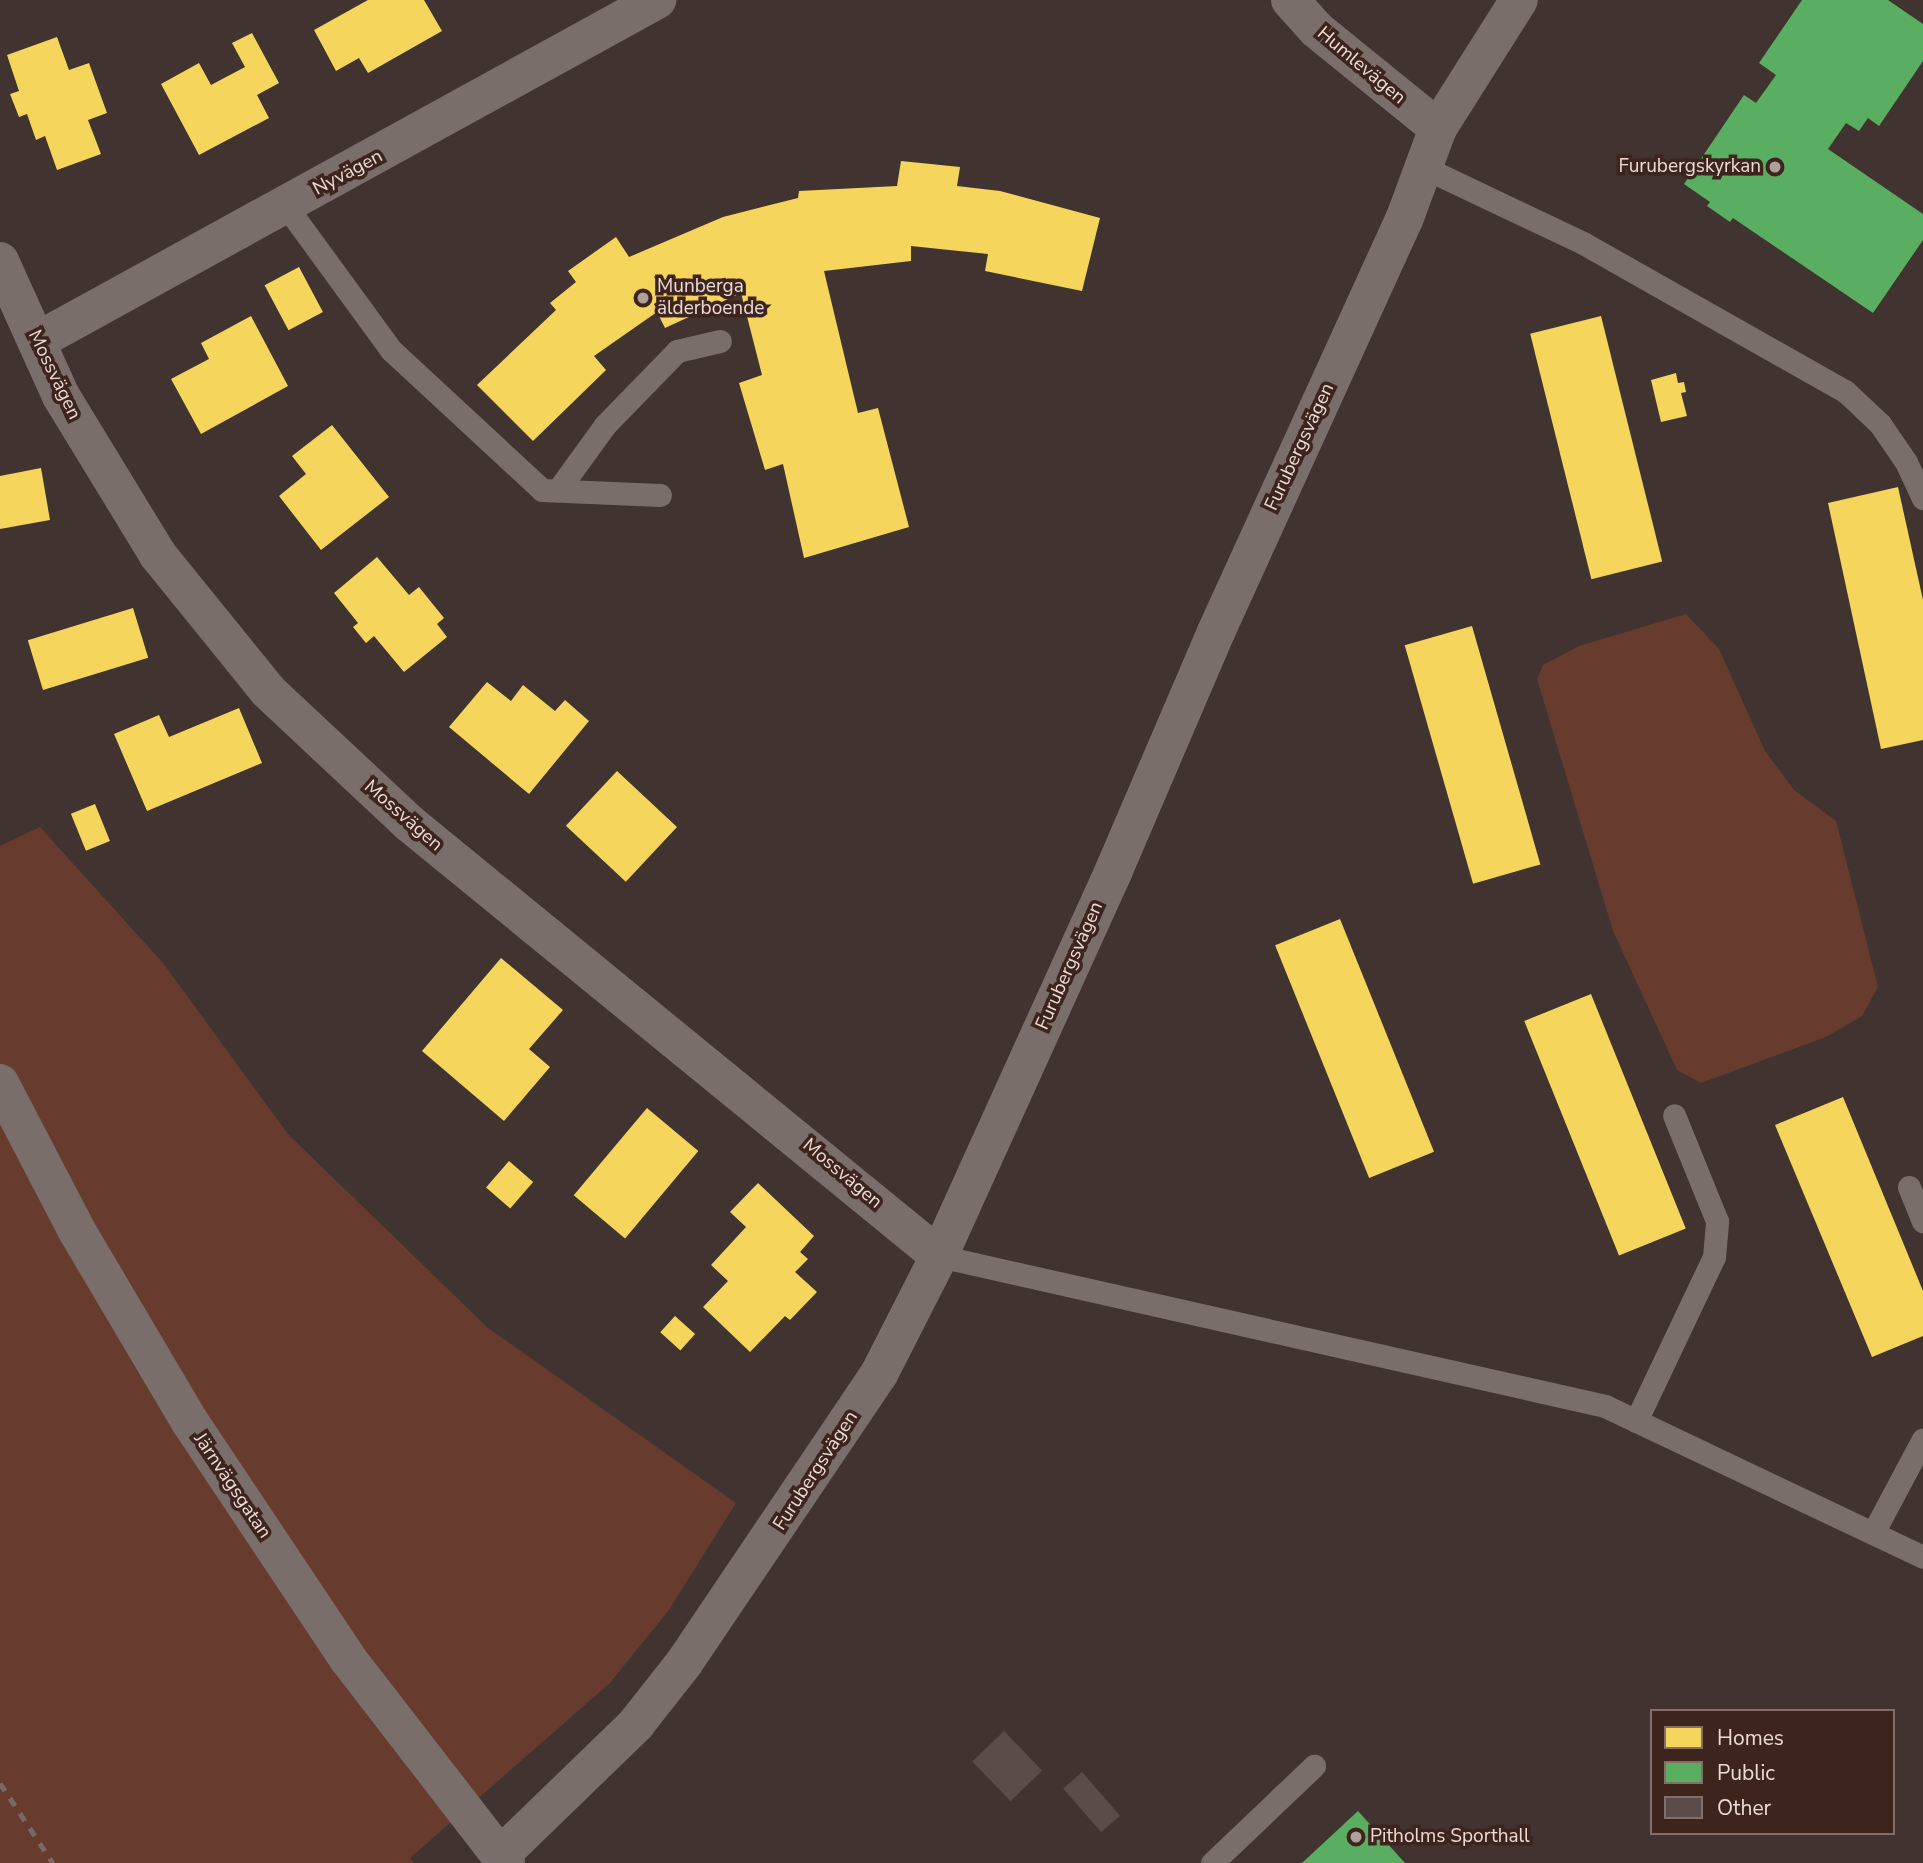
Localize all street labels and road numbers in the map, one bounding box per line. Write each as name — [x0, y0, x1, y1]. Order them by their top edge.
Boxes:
street label: Humlevägen — [1312, 22, 1410, 110]
street label: Nyvägen — [309, 145, 387, 201]
street label: Mossvägen — [23, 327, 85, 423]
street label: Furubergsvägen — [1261, 380, 1339, 514]
street label: Mossvägen — [359, 776, 447, 856]
street label: Furubergsvägen — [1032, 898, 1108, 1034]
street label: Mossvägen — [798, 1134, 886, 1214]
street label: Furubergsvägen — [769, 1407, 863, 1535]
street label: Järnvägsgatan — [188, 1429, 276, 1543]

